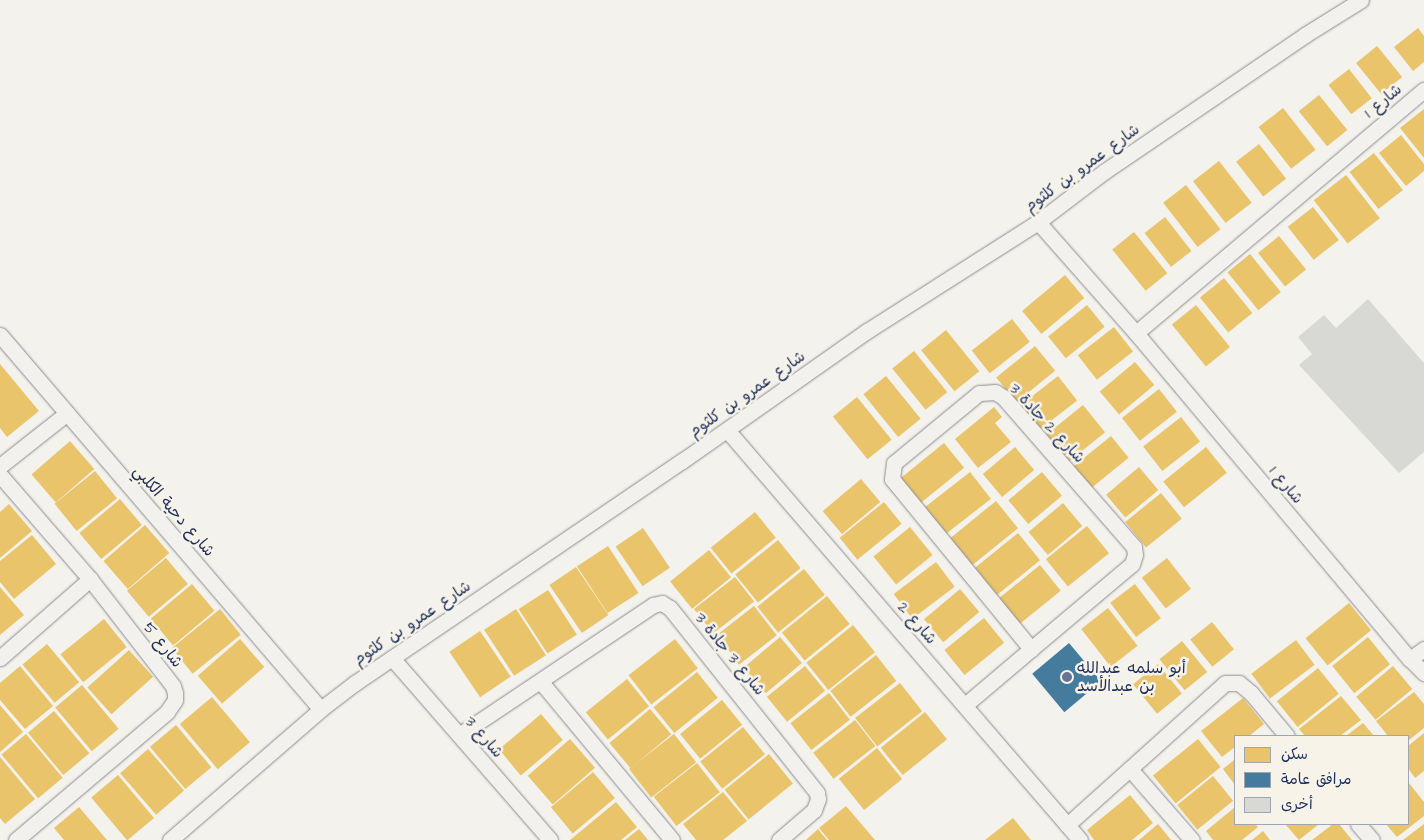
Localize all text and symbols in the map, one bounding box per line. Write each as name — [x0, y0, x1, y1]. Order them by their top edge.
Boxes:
street label: شارع 1 — [1360, 80, 1406, 122]
street label: شارع عمرو بن كلثوم — [1021, 120, 1143, 216]
street label: شارع عمرو بن كلثوم — [685, 347, 809, 441]
street label: شارع 2 جادة 3 — [1005, 379, 1089, 467]
street label: شارع دحية الكلبي — [129, 461, 219, 561]
street label: شارع 1 — [1265, 462, 1307, 508]
street label: شارع عمرو بن كلثوم — [350, 577, 474, 669]
street label: شارع 2 — [893, 598, 941, 648]
street label: شارع 3 جادة 3 — [691, 609, 769, 699]
street label: شارع 5 — [139, 618, 187, 672]
place label: أبو سلمه عبدالله بن عبدالأسد — [1077, 658, 1186, 696]
marker: أبو سلمه عبدالله بن عبدالأسد — [1061, 671, 1073, 683]
street label: شارع 3 — [461, 712, 507, 762]
legend — [1234, 735, 1409, 825]
text: سكن — [1281, 744, 1308, 765]
text: مرافق عامة — [1281, 769, 1351, 790]
text: أخرى — [1281, 794, 1313, 815]

